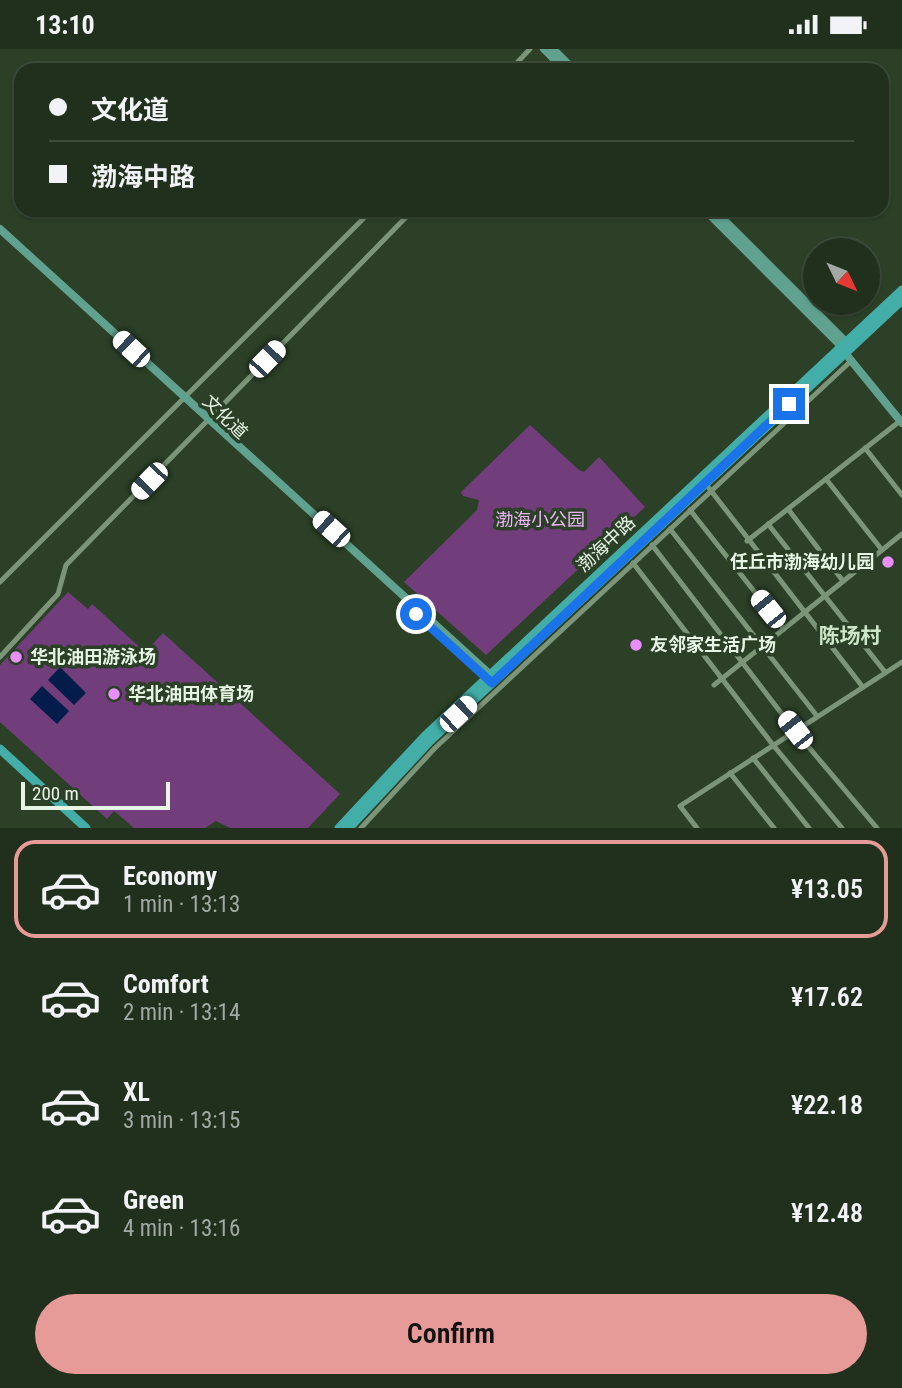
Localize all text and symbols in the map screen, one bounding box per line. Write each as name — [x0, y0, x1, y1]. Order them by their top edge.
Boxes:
text: 13:10 — [35, 10, 95, 40]
text: 文化道 — [91, 95, 169, 125]
text: 渤海中路 — [91, 162, 195, 192]
north arrow — [803, 238, 880, 315]
map controls — [803, 238, 880, 315]
car — [109, 327, 154, 371]
car — [245, 337, 290, 381]
route end — [773, 388, 805, 420]
street label: 文化道 — [199, 390, 252, 443]
car — [127, 459, 172, 503]
car — [309, 507, 354, 551]
park label: 渤海小公园 — [495, 509, 585, 530]
street label: 渤海中路 — [572, 511, 639, 576]
place label: 任丘市渤海幼儿园 — [730, 551, 874, 572]
marker: 任丘市渤海幼儿园 — [880, 554, 896, 570]
car — [747, 586, 790, 632]
route start — [400, 598, 432, 630]
district label: 陈场村 — [819, 624, 882, 648]
place label: 友邻家生活广场 — [650, 634, 776, 655]
marker: 友邻家生活广场 — [628, 637, 644, 653]
place label: 华北油田游泳场 — [30, 646, 156, 667]
marker: 华北油田游泳场 — [8, 649, 24, 665]
place label: 华北油田体育场 — [128, 683, 254, 704]
marker: 华北油田体育场 — [106, 686, 122, 702]
car — [436, 692, 481, 736]
car — [774, 707, 817, 753]
scale bar — [21, 779, 170, 811]
text: 200 m — [32, 782, 79, 805]
icon: car — [39, 858, 102, 921]
text: Economy — [123, 861, 217, 891]
text: ¥13.05 — [791, 874, 863, 904]
text: 1 min · 13:13 — [123, 891, 240, 918]
icon: car — [39, 966, 102, 1029]
text: Comfort — [123, 969, 209, 999]
text: ¥17.62 — [791, 982, 863, 1012]
text: 2 min · 13:14 — [123, 999, 240, 1026]
icon: car — [39, 1074, 102, 1137]
text: XL — [123, 1077, 150, 1107]
text: ¥22.18 — [791, 1090, 863, 1120]
text: 3 min · 13:15 — [123, 1107, 240, 1134]
icon: car — [39, 1182, 102, 1245]
text: Green — [123, 1185, 184, 1215]
text: ¥12.48 — [791, 1198, 863, 1228]
text: 4 min · 13:16 — [123, 1215, 240, 1242]
button: Confirm — [35, 1294, 867, 1374]

